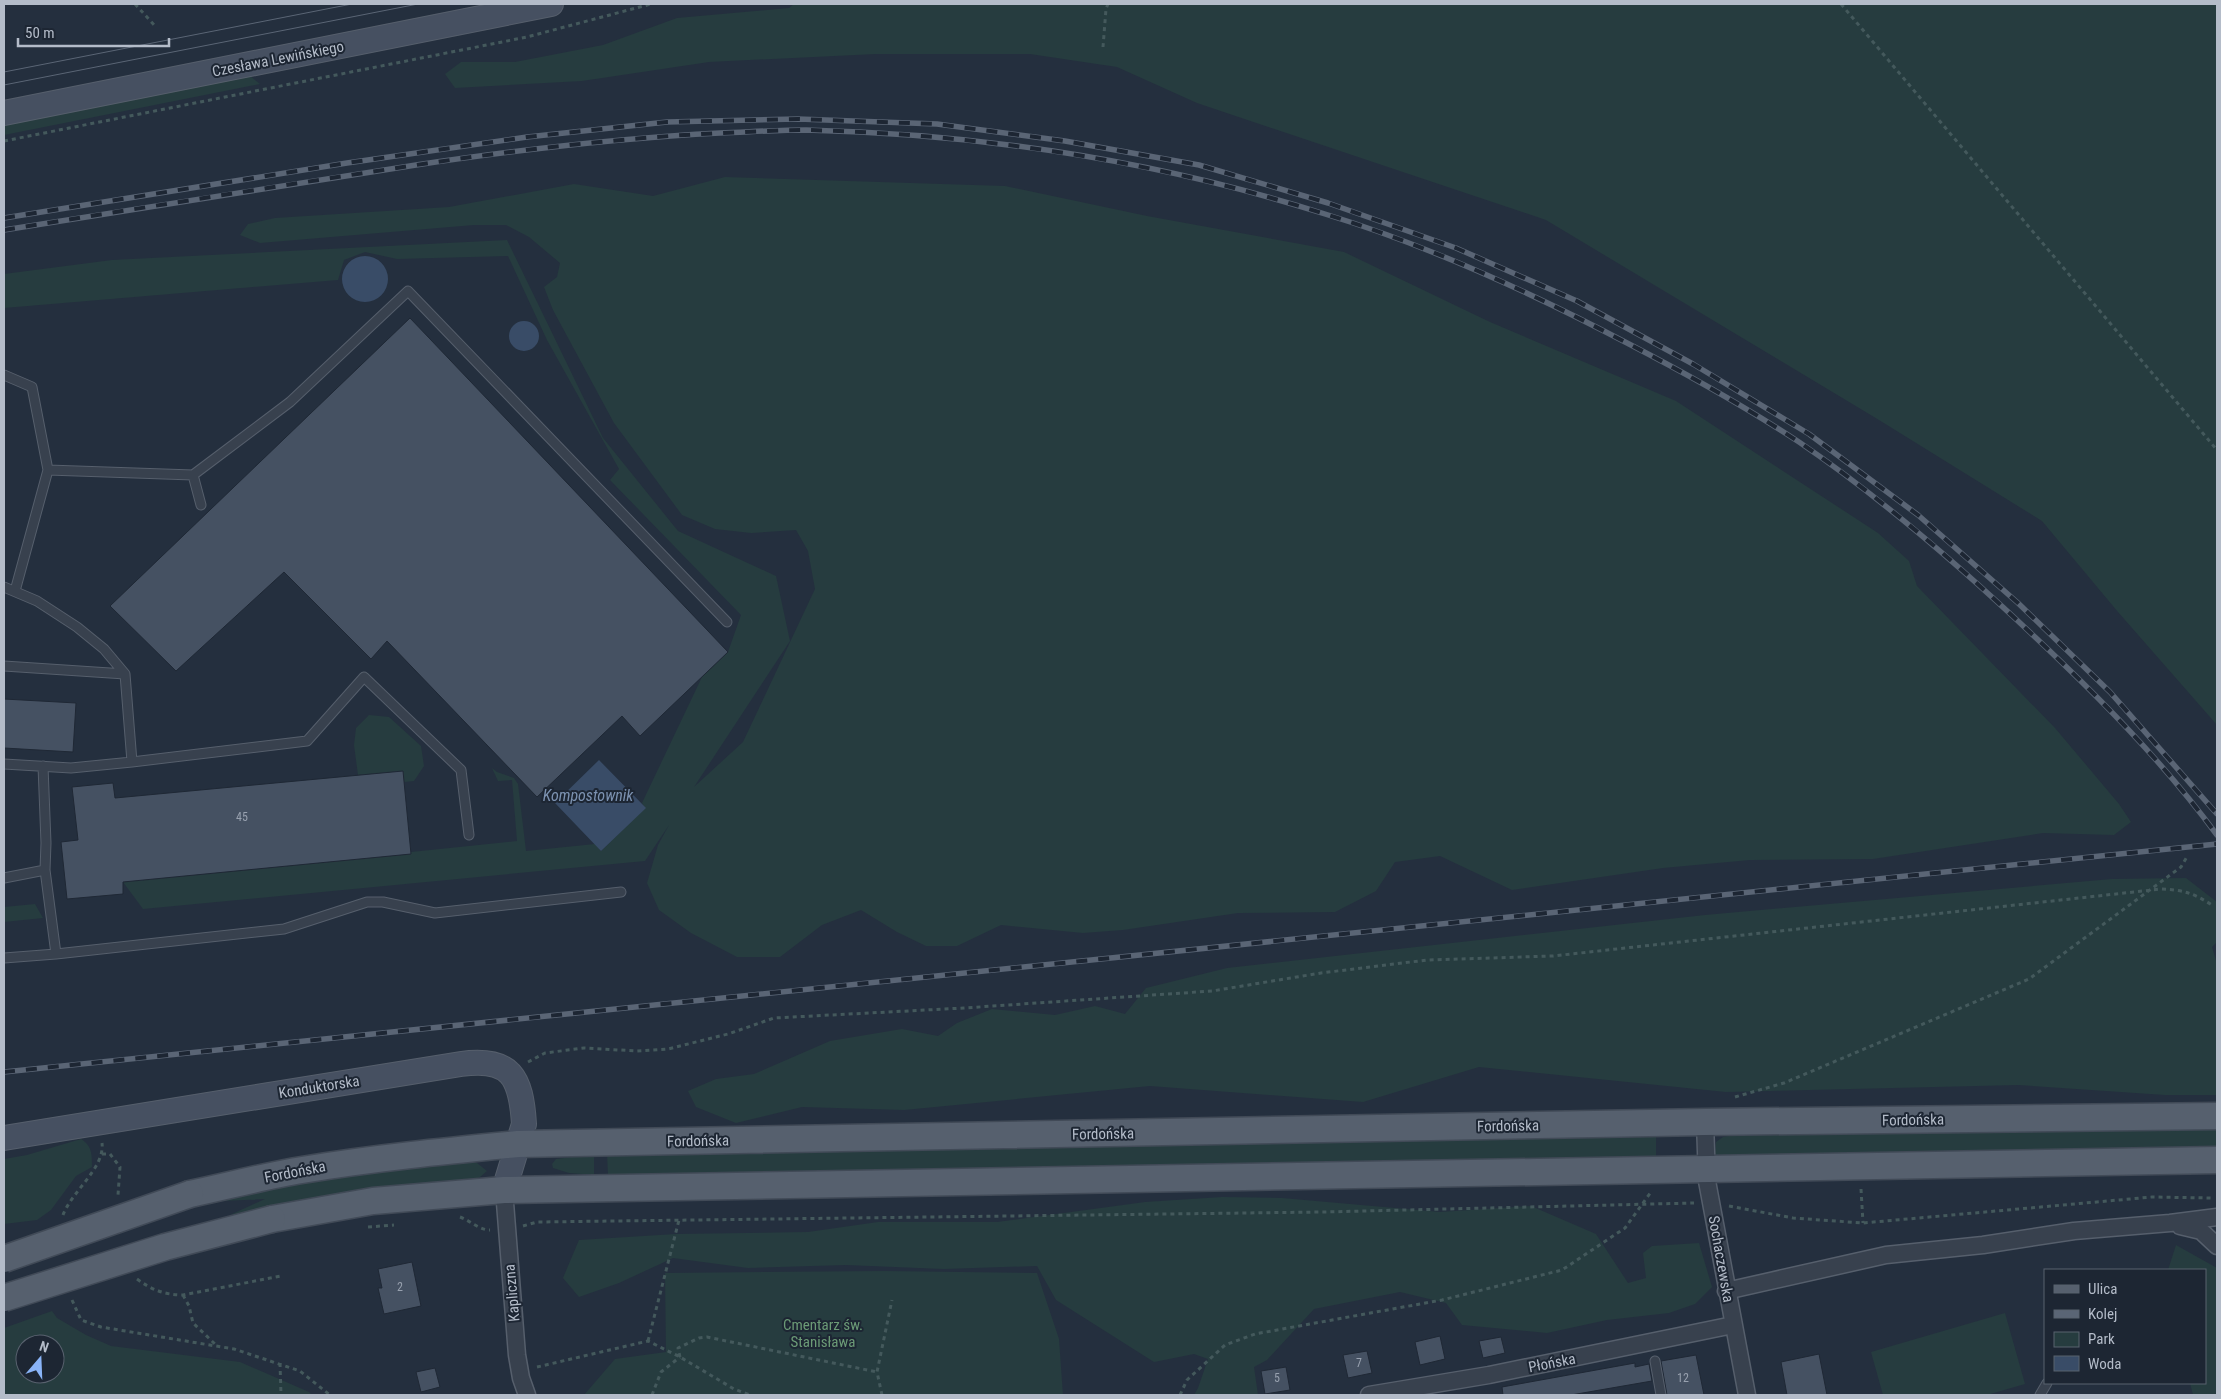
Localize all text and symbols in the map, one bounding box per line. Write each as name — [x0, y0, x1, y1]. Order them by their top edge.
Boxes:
scale bar — [18, 15, 169, 47]
text: 50 m — [25, 24, 55, 42]
street label: Czesława Lewińskiego — [211, 37, 345, 81]
water label: Kompostownik — [543, 786, 634, 805]
house number: 45 — [236, 810, 248, 824]
street label: Konduktorska — [277, 1072, 361, 1102]
street label: Fordońska — [1882, 1110, 1944, 1130]
street label: Fordońska — [1477, 1116, 1539, 1136]
street label: Fordońska — [1072, 1124, 1134, 1144]
street label: Fordońska — [667, 1131, 729, 1151]
street label: Fordońska — [263, 1157, 327, 1187]
street label: Sochaczewska — [1705, 1214, 1737, 1304]
street label: Kapliczna — [501, 1264, 523, 1322]
legend — [2044, 1269, 2206, 1384]
house number: 2 — [397, 1280, 403, 1294]
text: Ulica — [2088, 1280, 2117, 1298]
text: Kolej — [2088, 1305, 2117, 1323]
park label: Cmentarz św. Stanisława — [783, 1316, 863, 1351]
text: Park — [2088, 1330, 2115, 1348]
north arrow — [15, 1334, 65, 1384]
text: N — [38, 1338, 51, 1356]
street label: Płońska — [1527, 1350, 1577, 1376]
text: Woda — [2088, 1355, 2121, 1373]
house number: 7 — [1356, 1356, 1362, 1370]
house number: 5 — [1274, 1371, 1280, 1385]
house number: 12 — [1677, 1371, 1689, 1385]

